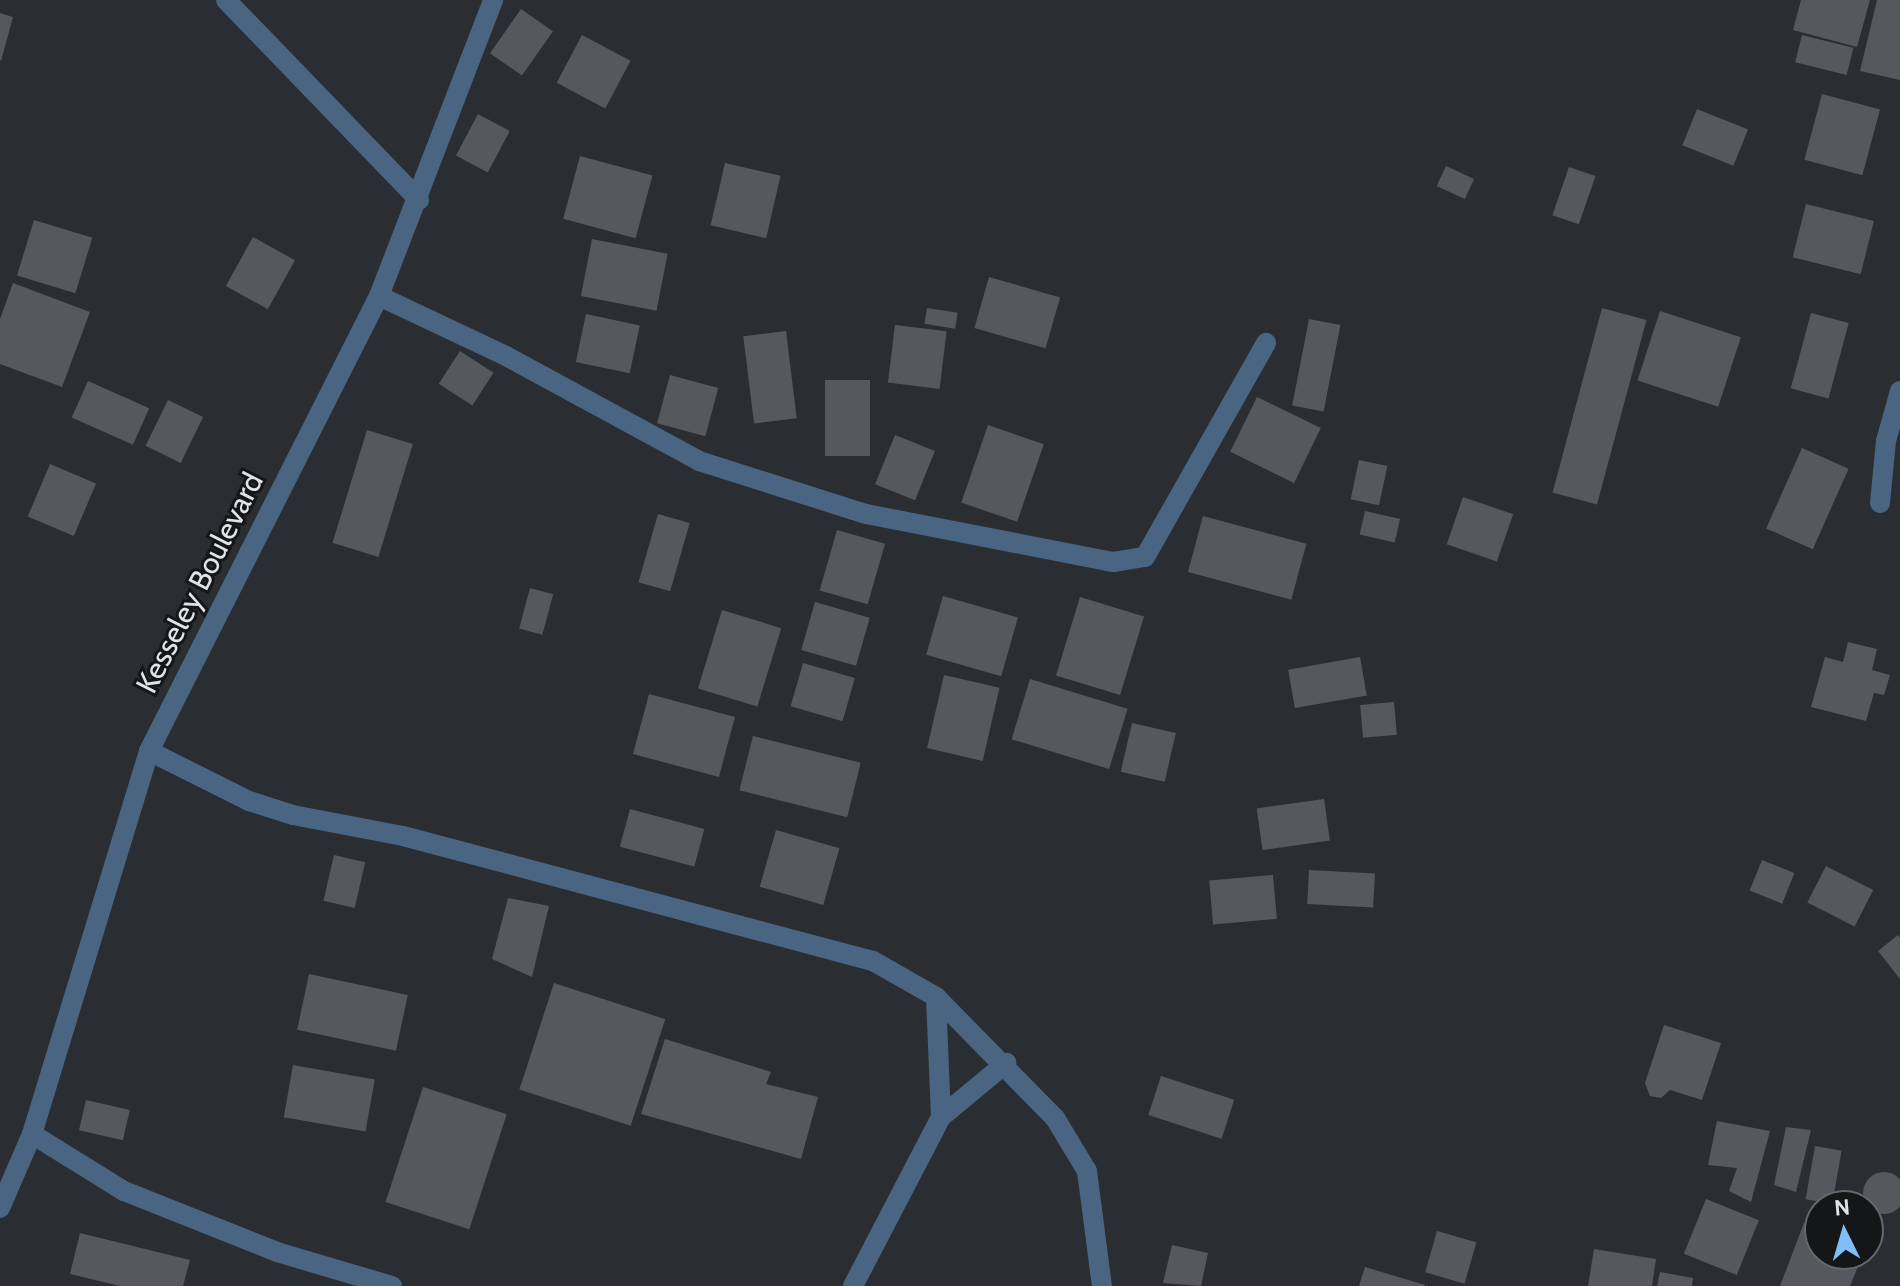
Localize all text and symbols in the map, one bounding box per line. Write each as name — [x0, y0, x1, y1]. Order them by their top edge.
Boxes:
street label: Kesseley Boulevard — [129, 467, 271, 699]
north arrow — [1804, 1190, 1884, 1270]
text: N — [1833, 1193, 1851, 1222]

